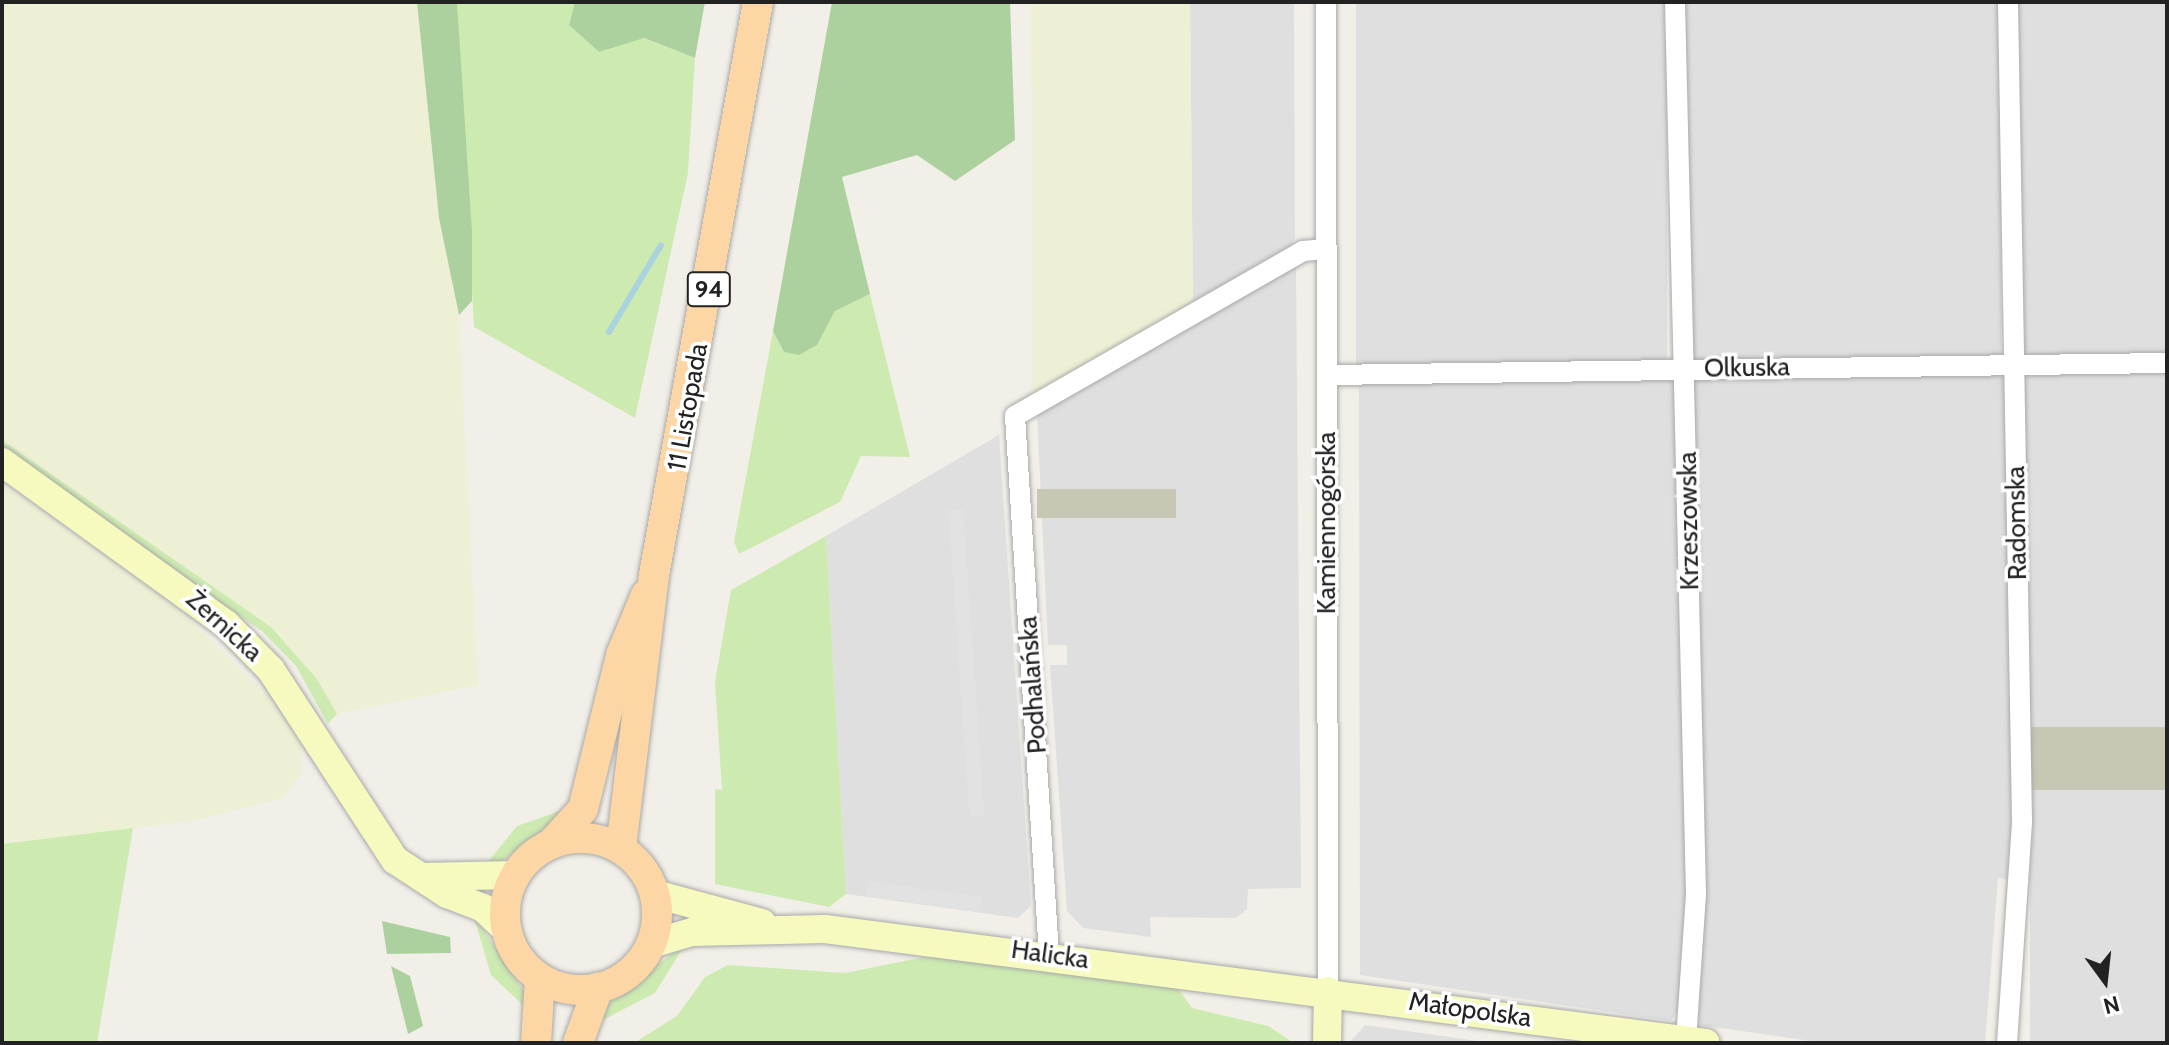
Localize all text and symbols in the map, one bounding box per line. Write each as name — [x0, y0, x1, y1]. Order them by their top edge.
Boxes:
road number: 94 — [685, 269, 733, 309]
street label: 11 Listopada — [661, 341, 715, 473]
street label: Olkuska — [1704, 352, 1790, 384]
street label: Kamiennogórska — [1311, 432, 1343, 614]
street label: Krzeszowska — [1672, 451, 1706, 591]
street label: Radomska — [2000, 466, 2034, 580]
street label: Żernicka — [180, 584, 268, 668]
street label: Podhalańska — [1013, 615, 1053, 755]
street label: Halicka — [1009, 934, 1091, 976]
north arrow — [2065, 941, 2145, 1021]
street label: Małopolska — [1407, 986, 1533, 1034]
text: N — [2100, 990, 2122, 1020]

